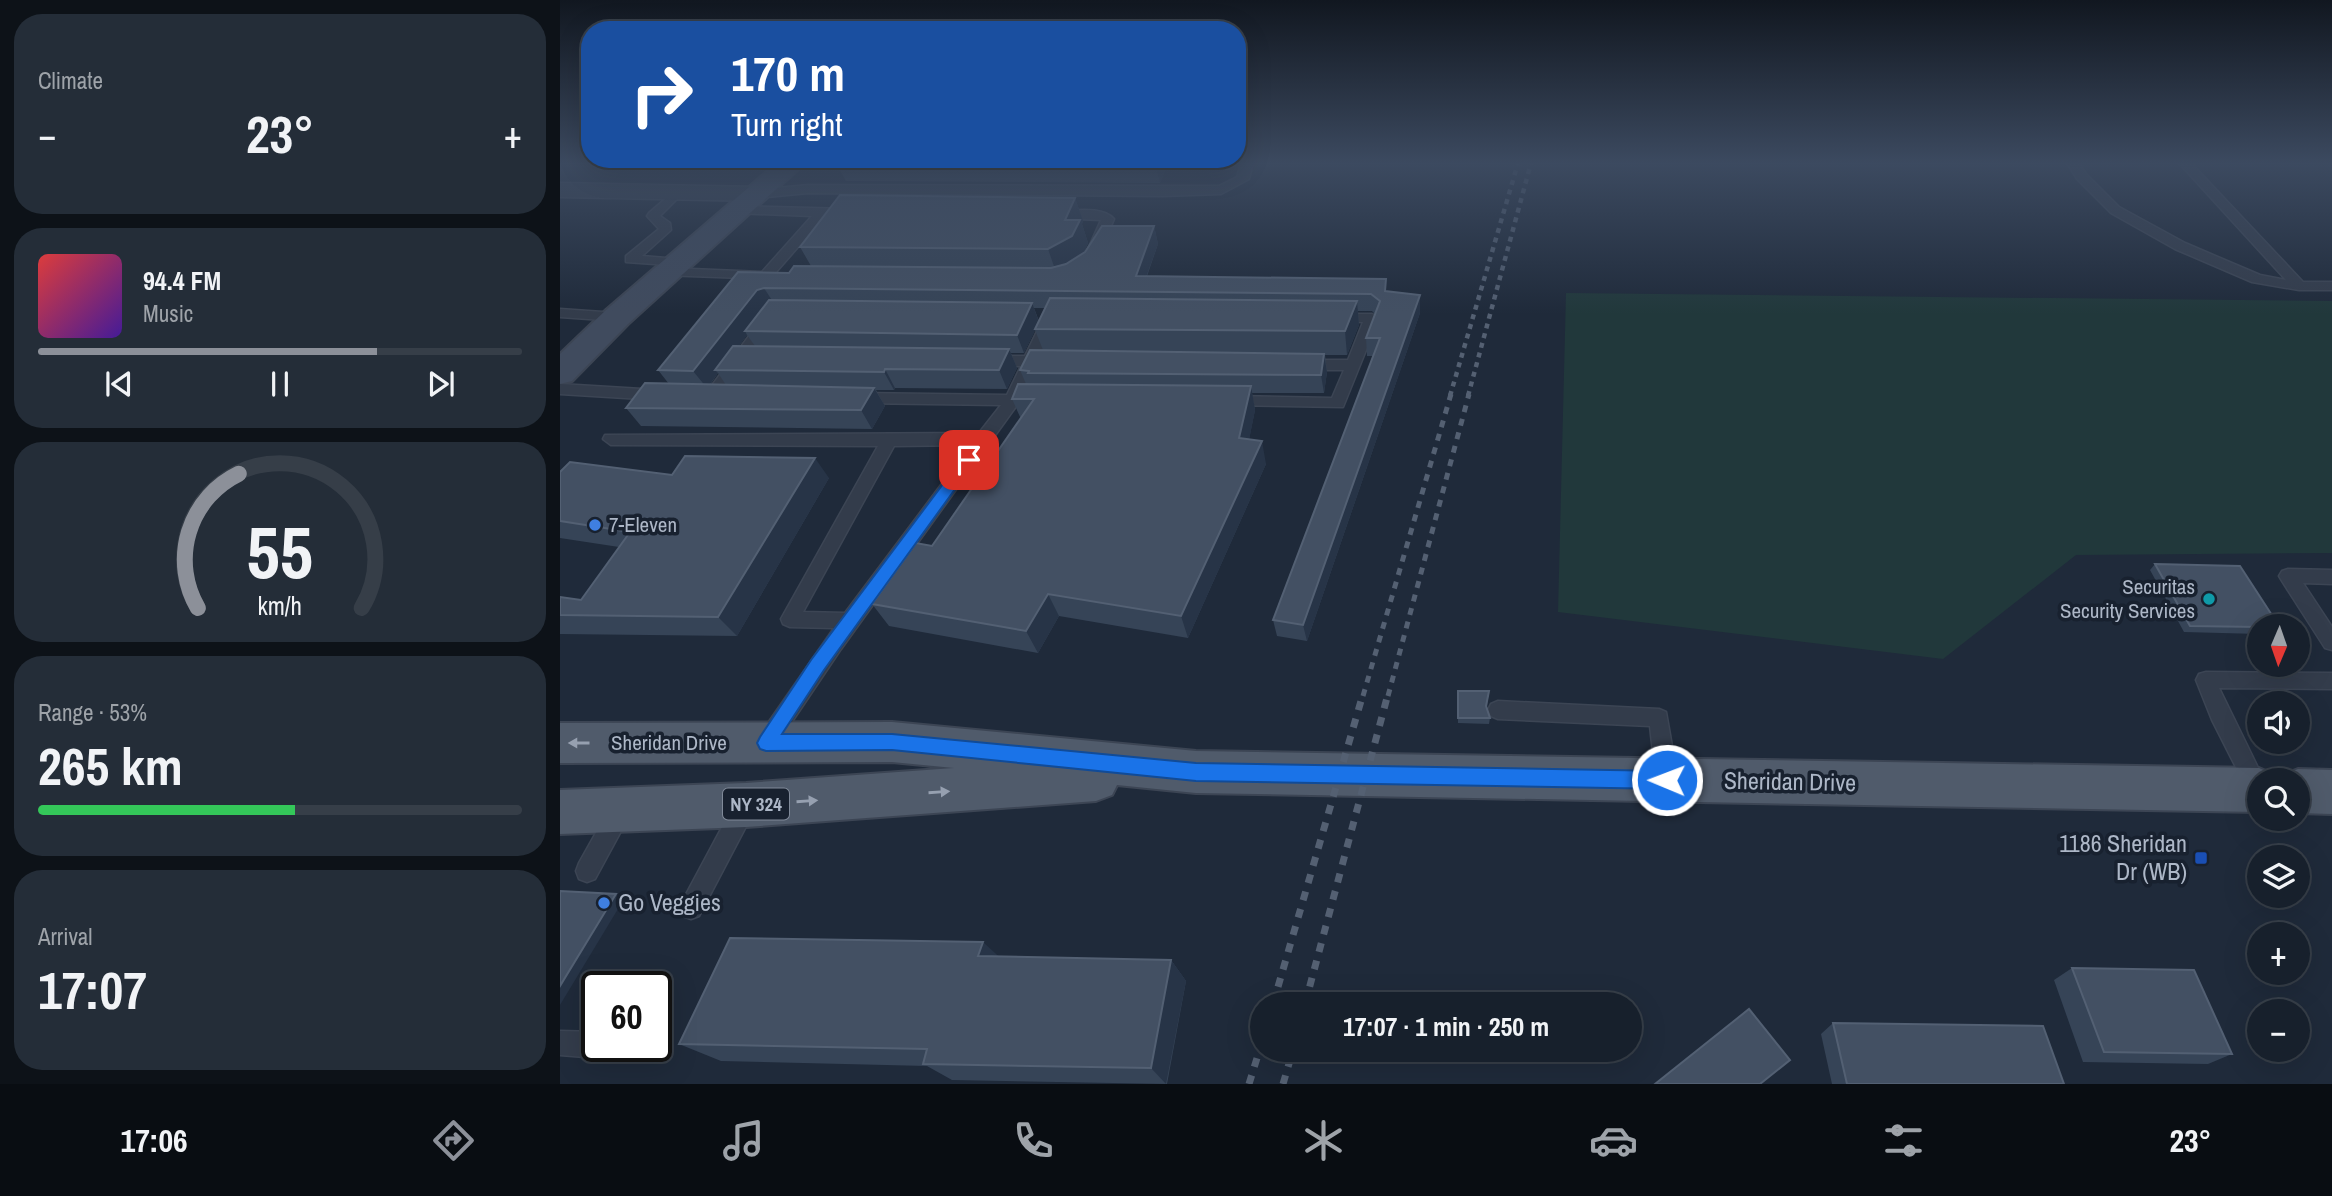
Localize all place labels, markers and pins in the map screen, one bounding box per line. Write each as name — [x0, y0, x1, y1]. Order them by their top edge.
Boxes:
pin — [939, 430, 999, 490]
place label: 7-Eleven — [609, 510, 677, 539]
marker: 7-Eleven — [587, 517, 603, 533]
place label: Securitas Security Services — [2060, 572, 2195, 625]
marker: Securitas Security Services — [2201, 591, 2217, 607]
place label: 1186 Sheridan Dr (WB) — [2059, 827, 2187, 887]
marker: 1186 Sheridan Dr (WB) — [2193, 850, 2209, 866]
place label: Go Veggies — [618, 886, 721, 918]
marker: Go Veggies — [596, 895, 612, 911]

